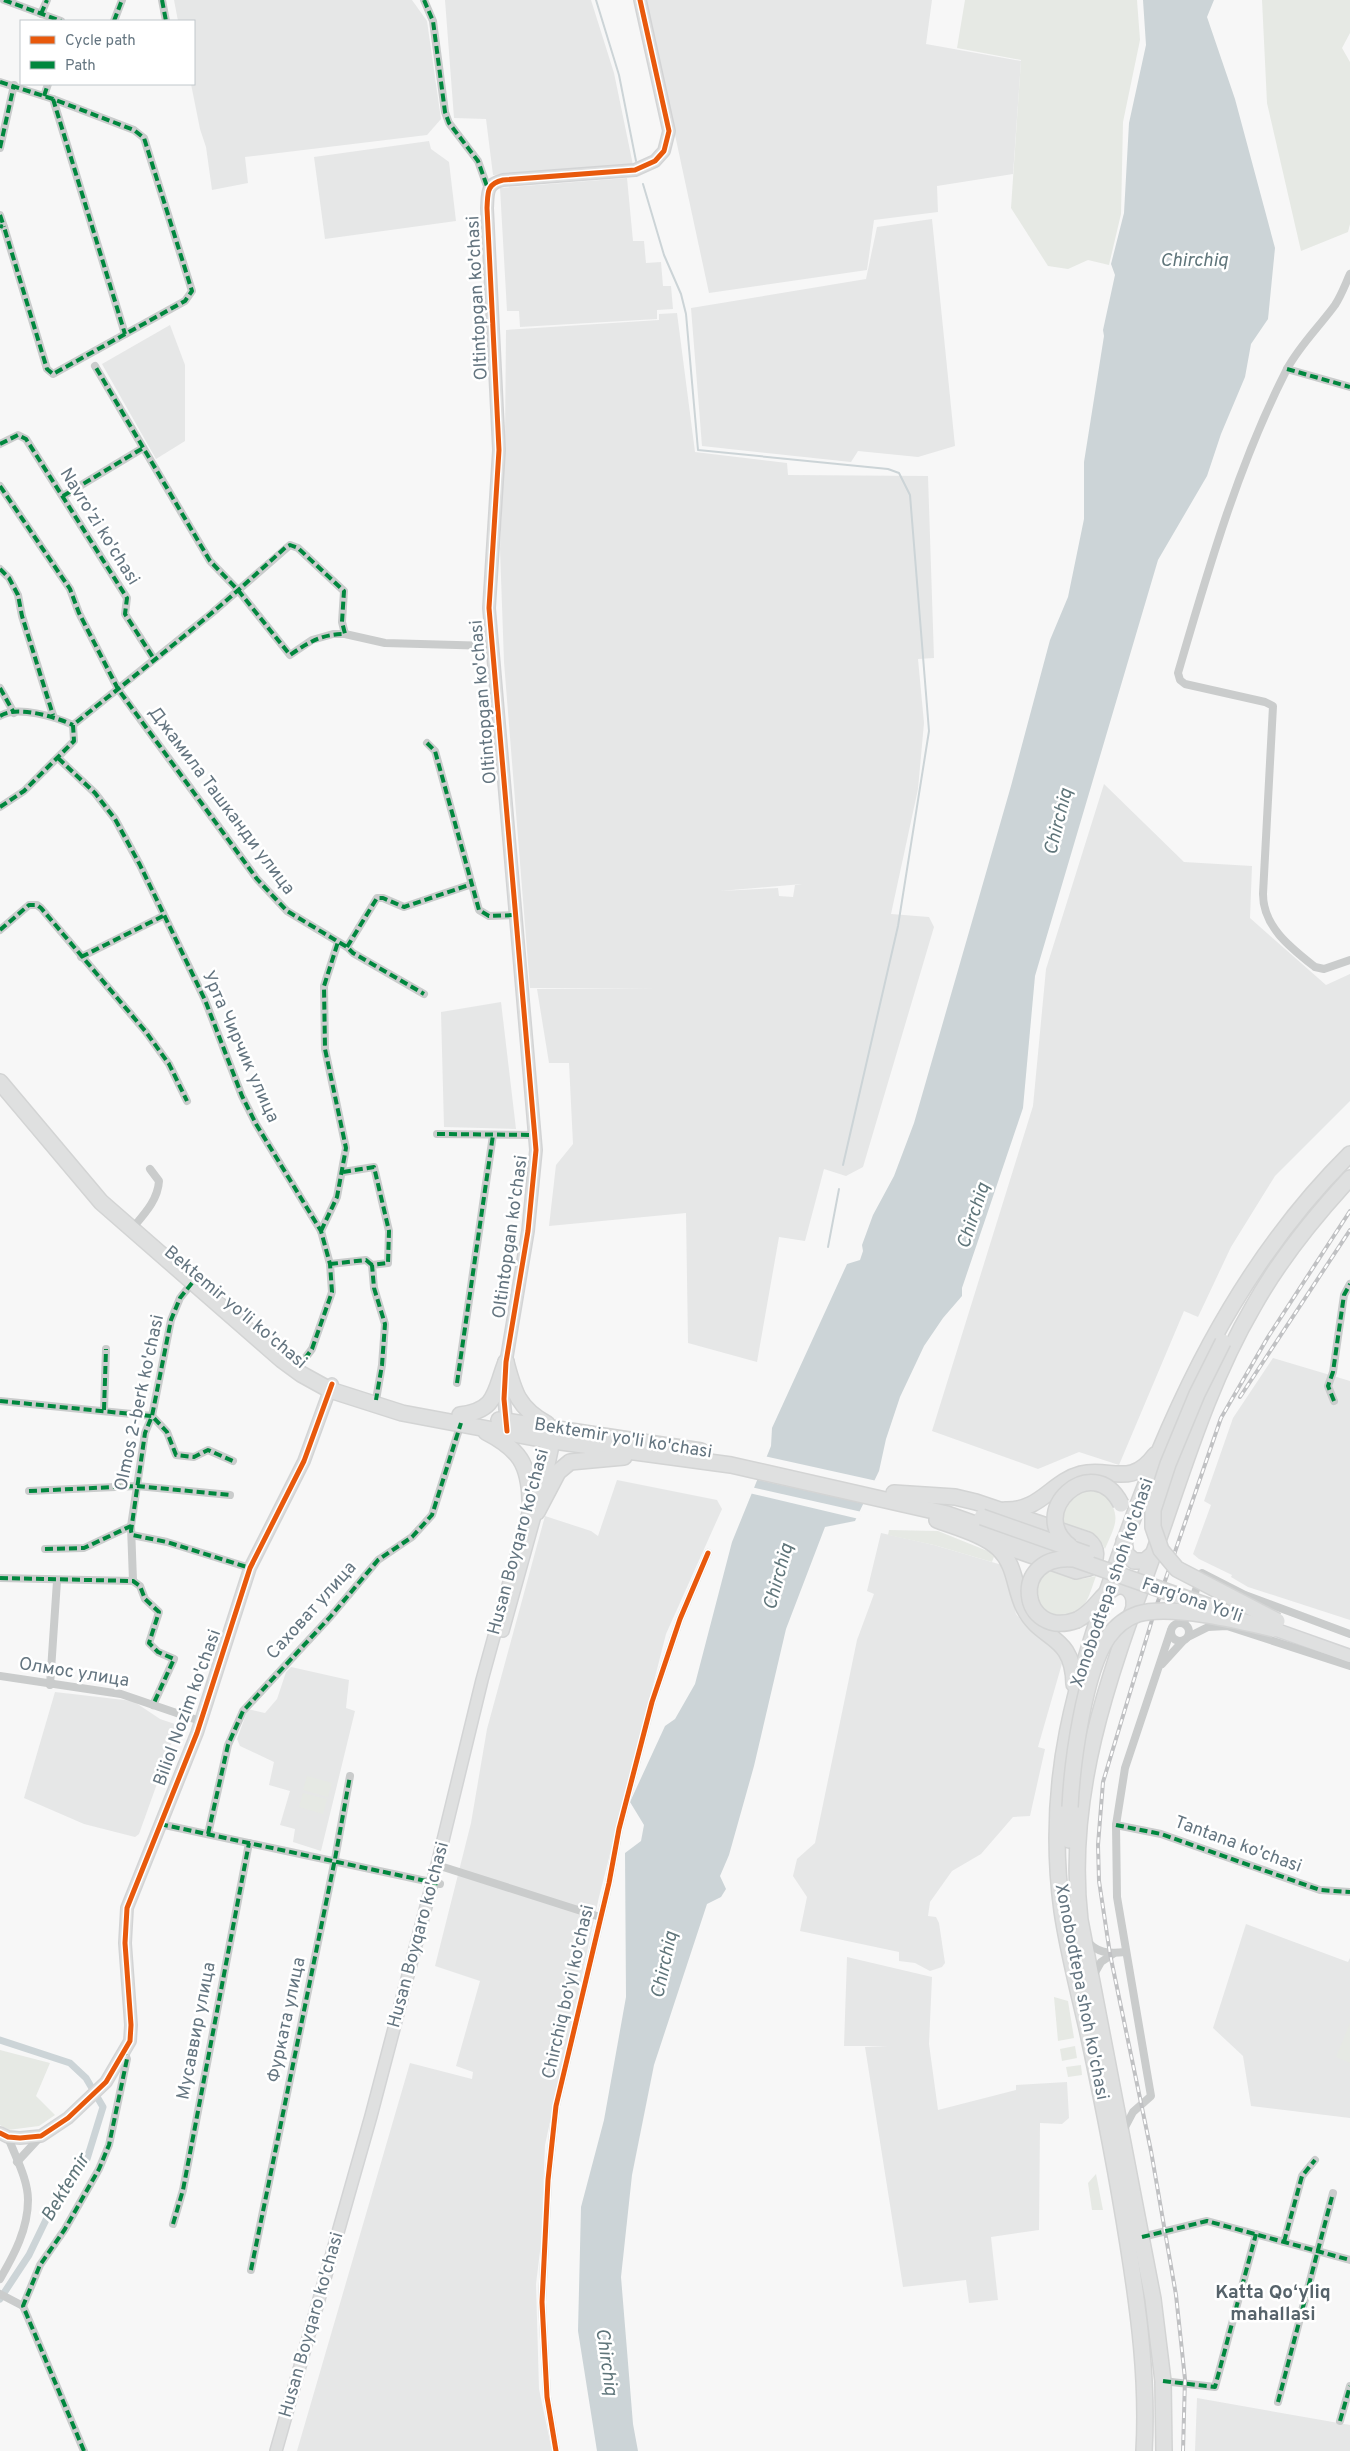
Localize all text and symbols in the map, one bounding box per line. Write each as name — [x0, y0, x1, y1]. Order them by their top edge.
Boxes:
legend — [20, 20, 195, 85]
text: Cycle path — [65, 32, 136, 51]
text: Path — [65, 57, 96, 76]
street label: Oltintopgan ko'chasi — [462, 215, 494, 381]
water label: Chirchiq — [1160, 249, 1229, 273]
street label: Navro'zi ko'chasi — [54, 464, 144, 590]
street label: Oltintopgan ko'chasi — [465, 619, 503, 785]
street label: Джамила Ташканди улица — [143, 702, 299, 900]
water label: Chirchiq — [1039, 786, 1079, 858]
street label: Урта Чирчик улица — [196, 967, 284, 1127]
street label: Oltintopgan ko'chasi — [488, 1154, 534, 1320]
water label: Chirchiq — [952, 1179, 996, 1252]
street label: Bektemir yo'li ko'chasi — [159, 1241, 311, 1375]
street label: Olmos 2-berk ko'chasi — [110, 1313, 170, 1493]
street label: Bektemir yo'li ko'chasi — [532, 1414, 714, 1464]
street label: Husan Boyqaro ko'chasi — [483, 1446, 555, 1638]
street label: Xonobodtepa shoh ko'chasi — [1066, 1475, 1160, 1691]
water label: Chirchiq — [759, 1540, 800, 1613]
street label: Саховат улица — [262, 1557, 362, 1665]
street label: Farg'ona Yo'li — [1139, 1573, 1245, 1629]
street label: Biliol Nozim ko'chasi — [149, 1627, 227, 1789]
street label: Олмос улица — [17, 1653, 131, 1693]
street label: Tantana ko'chasi — [1171, 1811, 1305, 1879]
street label: Husan Boyqaro ko'chasi — [383, 1839, 455, 2031]
street label: Xonobodtepa shoh ko'chasi — [1049, 1882, 1113, 2102]
street label: Chirchiq bo'yi ko'chasi — [538, 1903, 600, 2081]
water label: Chirchiq — [646, 1929, 684, 2001]
street label: Фурката улица — [262, 1955, 312, 2085]
street label: Мусаввир улица — [172, 1960, 222, 2102]
water label: Bektemir — [36, 2148, 97, 2226]
street label: Husan Boyqaro ko'chasi — [275, 2230, 349, 2420]
district label: Katta Qoʻyliq mahallasi — [1215, 2281, 1331, 2327]
water label: Chirchiq — [589, 2327, 623, 2398]

